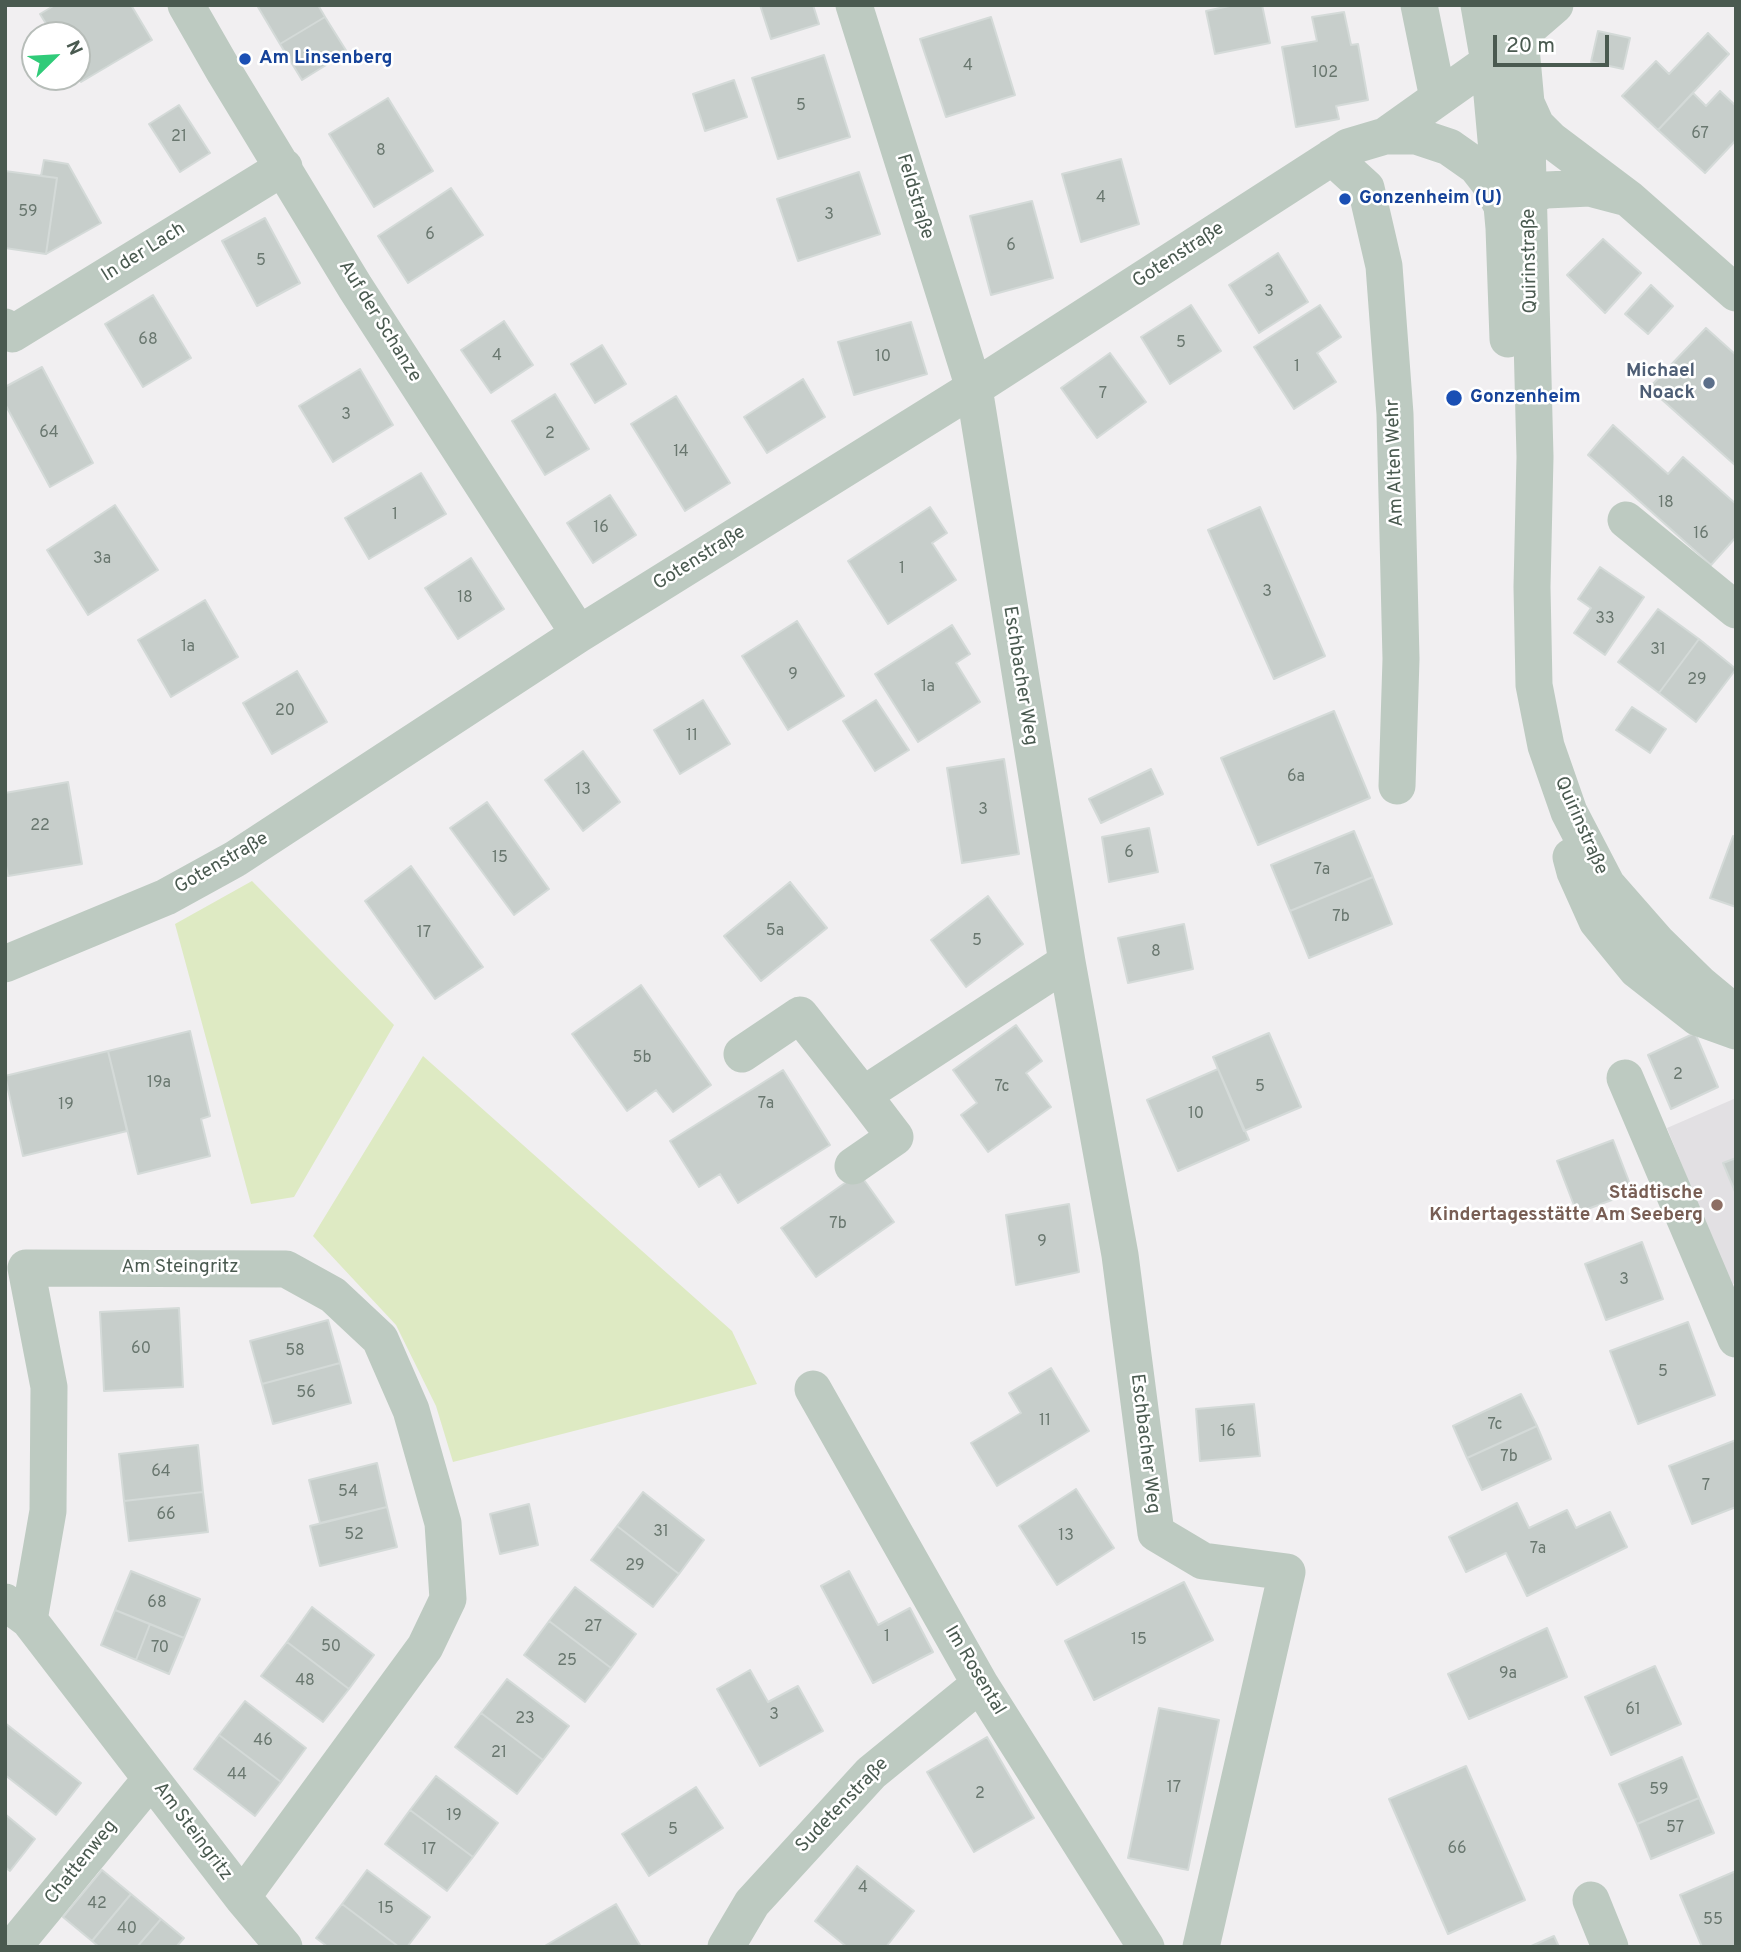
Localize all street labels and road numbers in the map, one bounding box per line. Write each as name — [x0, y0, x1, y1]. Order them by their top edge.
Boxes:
street label: Feldstraße — [890, 152, 938, 242]
street label: Quirinstraße — [1519, 208, 1543, 314]
street label: In der Lach — [98, 218, 190, 288]
street label: Gotenstraße — [1129, 218, 1229, 294]
street label: Auf der Schanze — [332, 257, 426, 387]
street label: Am Alten Wehr — [1382, 399, 1410, 527]
street label: Gotenstraße — [650, 522, 750, 596]
street label: Eschbacher Weg — [997, 605, 1041, 747]
street label: Quirinstraße — [1548, 773, 1612, 879]
street label: Gotenstraße — [171, 828, 273, 900]
street label: Am Steingritz — [121, 1257, 239, 1279]
street label: Eschbacher Weg — [1124, 1373, 1164, 1515]
street label: Im Rosental — [938, 1622, 1010, 1720]
street label: Sudetenstraße — [792, 1754, 894, 1858]
street label: Am Steingritz — [148, 1778, 236, 1886]
street label: Chattenweg — [41, 1816, 123, 1910]

